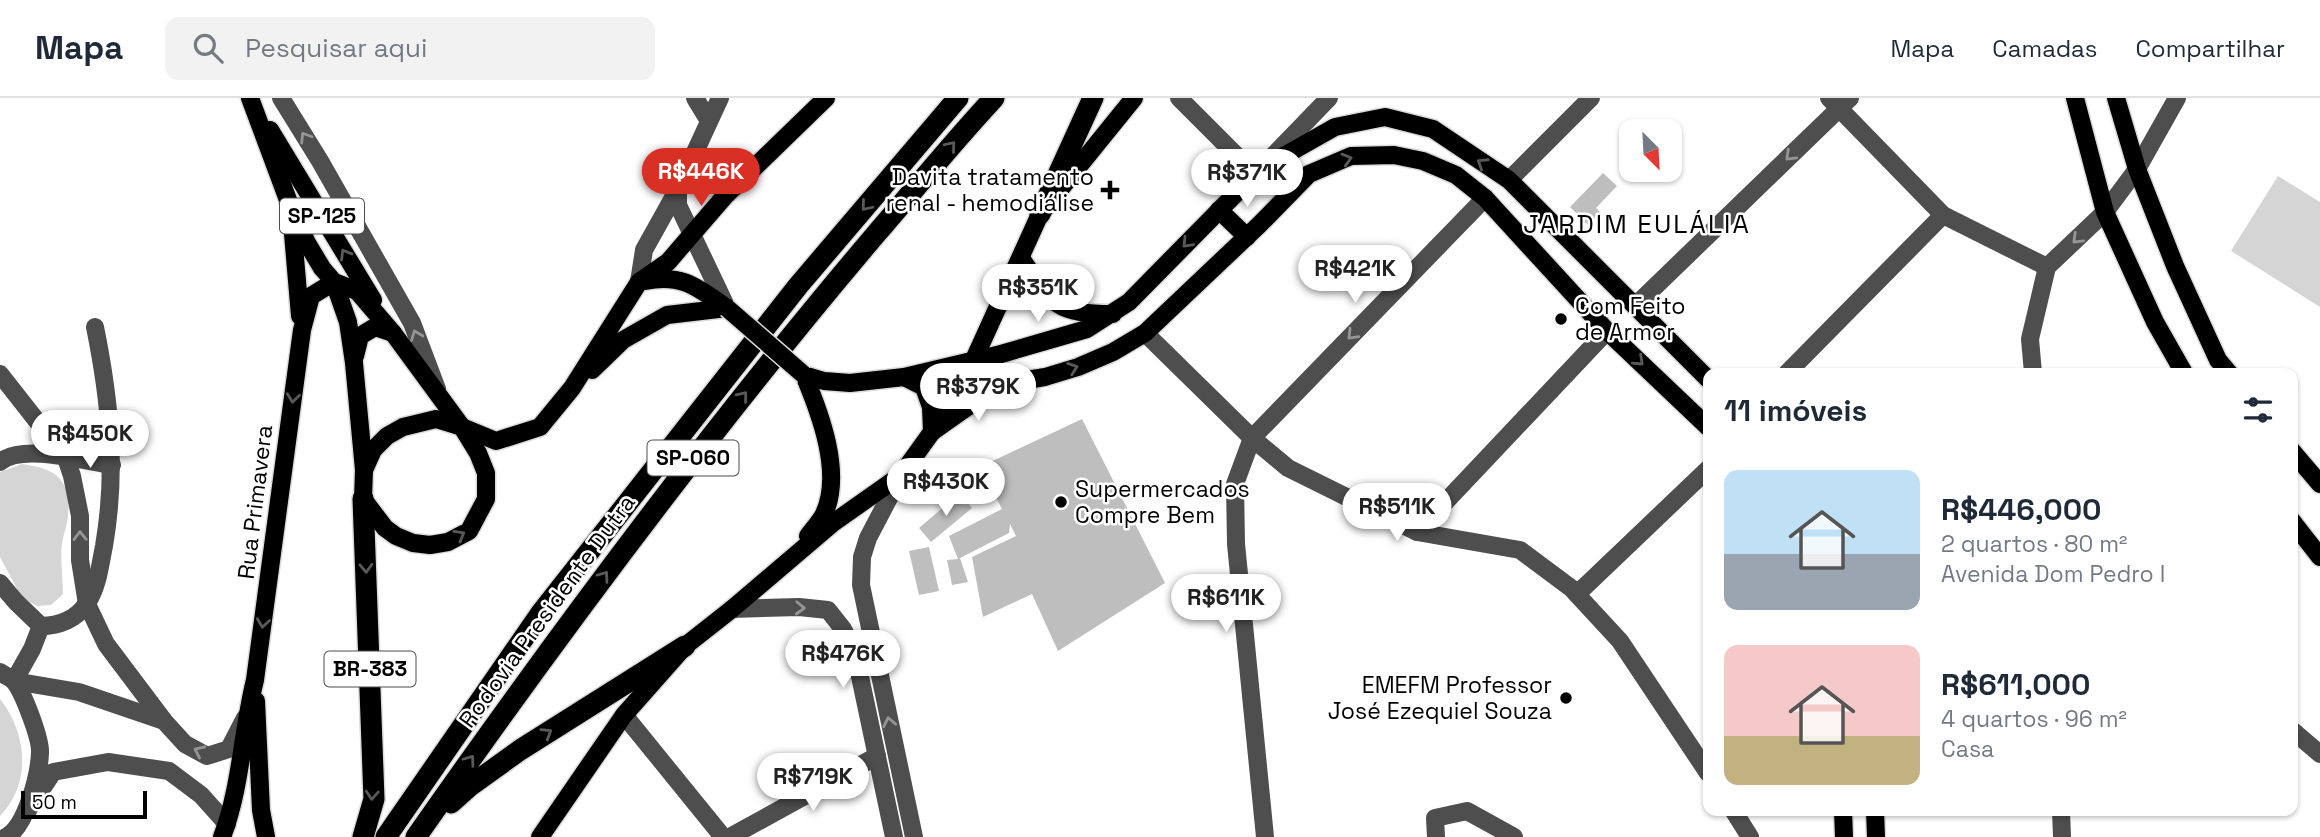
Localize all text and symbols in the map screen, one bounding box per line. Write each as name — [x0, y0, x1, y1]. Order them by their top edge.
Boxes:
search box — [165, 17, 655, 80]
text: Mapa — [35, 27, 123, 69]
icon: search — [189, 29, 227, 67]
text: Pesquisar aqui — [245, 31, 427, 65]
text: Mapa — [1890, 33, 1954, 64]
text: Camadas — [1992, 33, 2097, 64]
text: Compartilhar — [2135, 33, 2285, 64]
north arrow — [1619, 119, 1682, 182]
map controls — [1619, 119, 1682, 182]
one-way arrow — [301, 131, 314, 144]
one-way arrow — [943, 141, 955, 154]
one-way arrow — [1786, 147, 1799, 160]
pin: R$446K — [644, 148, 758, 208]
pin: R$371K — [1190, 150, 1304, 209]
one-way arrow — [1341, 153, 1353, 168]
text: R$446K — [658, 156, 744, 186]
text: R$371K — [1207, 157, 1287, 187]
one-way arrow — [1477, 158, 1490, 171]
place label: Davita tratamento renal - hemodiálise — [886, 162, 1094, 218]
marker: Davita tratamento renal - hemodiálise — [1100, 180, 1120, 200]
road number: SP-125 — [280, 198, 364, 234]
one-way arrow — [862, 198, 874, 211]
district label: JARDIM EULÁLIA — [1523, 207, 1751, 241]
one-way arrow — [2072, 231, 2085, 244]
one-way arrow — [1183, 235, 1195, 247]
pin: R$421K — [1298, 246, 1412, 305]
one-way arrow — [341, 248, 354, 261]
text: R$421K — [1314, 253, 1396, 283]
pin: R$351K — [981, 264, 1095, 324]
text: R$351K — [998, 272, 1078, 302]
place label: Com Feito de Armor — [1575, 291, 1686, 347]
marker: Com Feito de Armor — [1553, 311, 1569, 327]
one-way arrow — [1348, 327, 1361, 340]
one-way arrow — [411, 329, 425, 341]
one-way arrow — [1631, 353, 1644, 366]
one-way arrow — [1066, 362, 1078, 376]
pin: R$379K — [921, 364, 1035, 423]
text: R$379K — [936, 371, 1020, 401]
text: 11 imóveis — [1724, 391, 1867, 430]
icon: filters — [2239, 391, 2277, 429]
one-way arrow — [285, 392, 300, 403]
one-way arrow — [735, 392, 747, 405]
pin: R$450K — [33, 410, 147, 470]
text: R$450K — [47, 418, 133, 448]
street label: Rua Primavera — [231, 423, 279, 581]
road number: SP-060 — [648, 440, 738, 476]
pin: R$430K — [889, 458, 1003, 518]
text: R$430K — [903, 466, 989, 496]
place label: Supermercados Compre Bem — [1075, 474, 1250, 530]
pin: R$511K — [1340, 484, 1454, 543]
street label: Rodovia Presidente Dutra — [452, 488, 642, 734]
text: R$446,000 — [1941, 490, 2102, 529]
text: R$511K — [1358, 491, 1436, 521]
marker: Supermercados Compre Bem — [1053, 494, 1069, 510]
icon: home — [1780, 498, 1864, 582]
text: 2 quartos · 80 m² — [1941, 529, 2127, 559]
one-way arrow — [453, 530, 465, 543]
one-way arrow — [72, 531, 88, 541]
text: Avenida Dom Pedro I — [1941, 559, 2165, 589]
one-way arrow — [358, 562, 373, 573]
one-way arrow — [596, 572, 609, 584]
pin: R$611K — [1169, 574, 1283, 634]
text: R$611K — [1187, 582, 1265, 612]
one-way arrow — [795, 600, 806, 615]
one-way arrow — [256, 617, 271, 629]
pin: R$476K — [786, 630, 900, 690]
text: R$476K — [801, 638, 885, 668]
road number: BR-383 — [324, 652, 416, 686]
text: R$611,000 — [1941, 665, 2090, 704]
place label: EMEFM Professor José Ezequiel Souza — [1328, 670, 1552, 726]
icon: home — [1780, 673, 1864, 757]
marker: EMEFM Professor José Ezequiel Souza — [1558, 690, 1574, 706]
text: 4 quartos · 96 m² — [1941, 704, 2127, 734]
one-way arrow — [883, 716, 898, 728]
one-way arrow — [539, 729, 552, 742]
text: Casa — [1941, 734, 1994, 764]
one-way arrow — [193, 745, 206, 759]
pin: R$719K — [756, 754, 870, 813]
one-way arrow — [462, 755, 475, 768]
text: R$719K — [773, 761, 853, 791]
scale bar — [21, 788, 147, 820]
text: 50 m — [32, 790, 77, 815]
one-way arrow — [365, 790, 380, 801]

